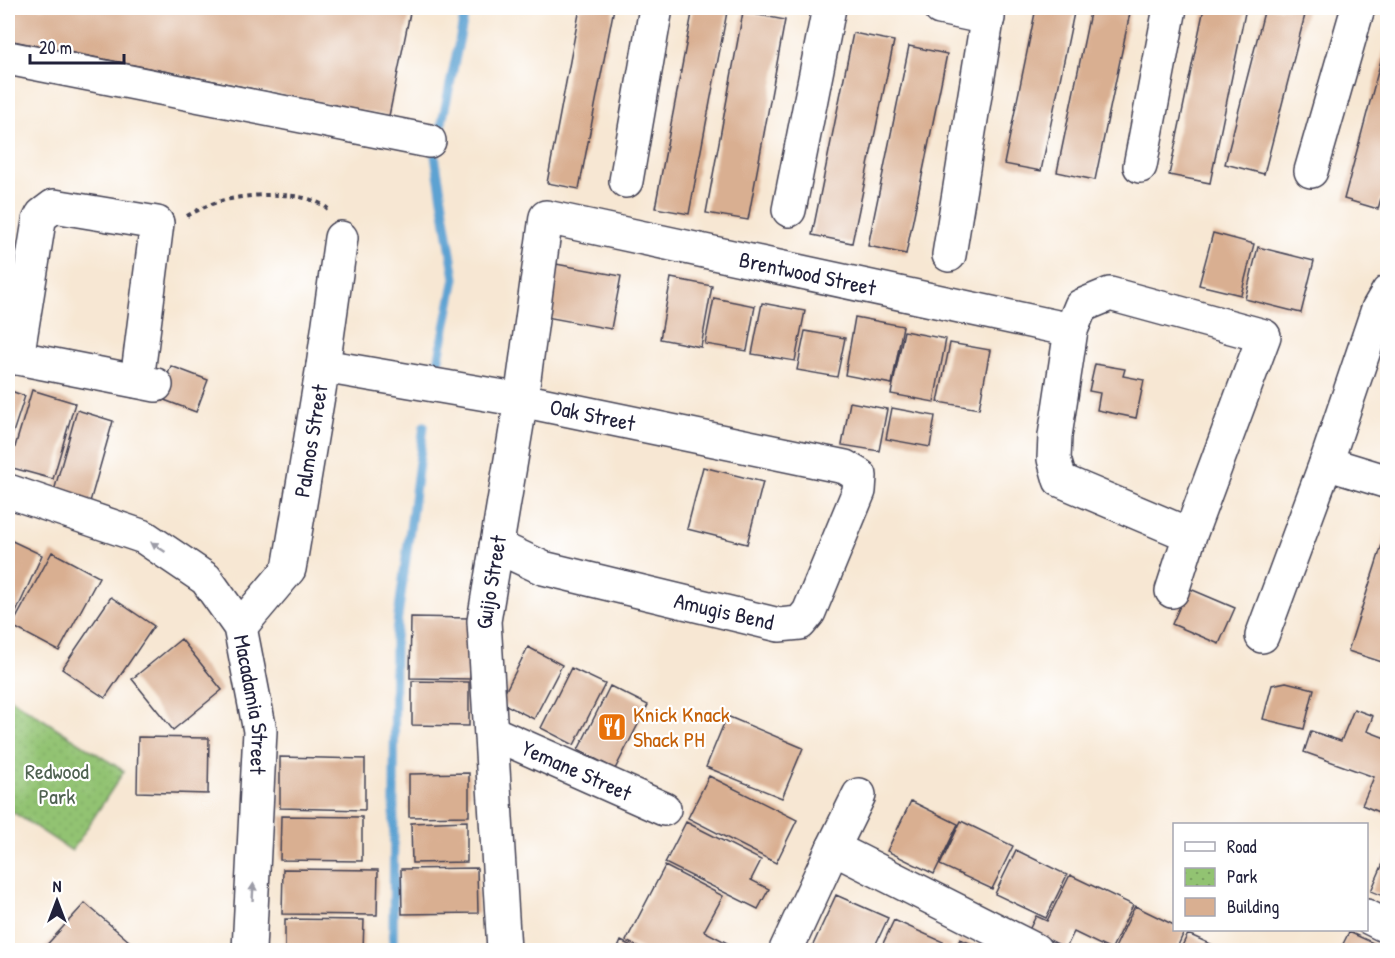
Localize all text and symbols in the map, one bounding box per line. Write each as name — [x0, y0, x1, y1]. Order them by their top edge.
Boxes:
scale bar — [30, 27, 124, 65]
text: 20 m — [39, 35, 72, 60]
street label: Brentwood Street — [737, 244, 879, 303]
street label: Palmos Street — [286, 382, 335, 499]
street label: Oak Street — [547, 391, 638, 438]
street label: Guijo Street — [469, 533, 513, 630]
one-way arrow — [150, 541, 166, 552]
street label: Amugis Bend — [671, 585, 777, 637]
street label: Macadamia Street — [227, 632, 275, 775]
place label: Knick Knack Shack PH — [633, 699, 730, 754]
restaurant icon: Knick Knack Shack PH — [596, 711, 628, 743]
street label: Yemane Street — [517, 733, 637, 808]
park label: Redwood Park — [25, 756, 89, 811]
legend — [1173, 823, 1368, 931]
text: Road — [1227, 834, 1257, 859]
text: Park — [1227, 864, 1258, 889]
north arrow — [27, 871, 87, 931]
text: N — [53, 875, 62, 897]
one-way arrow — [248, 883, 258, 902]
text: Building — [1227, 894, 1279, 919]

